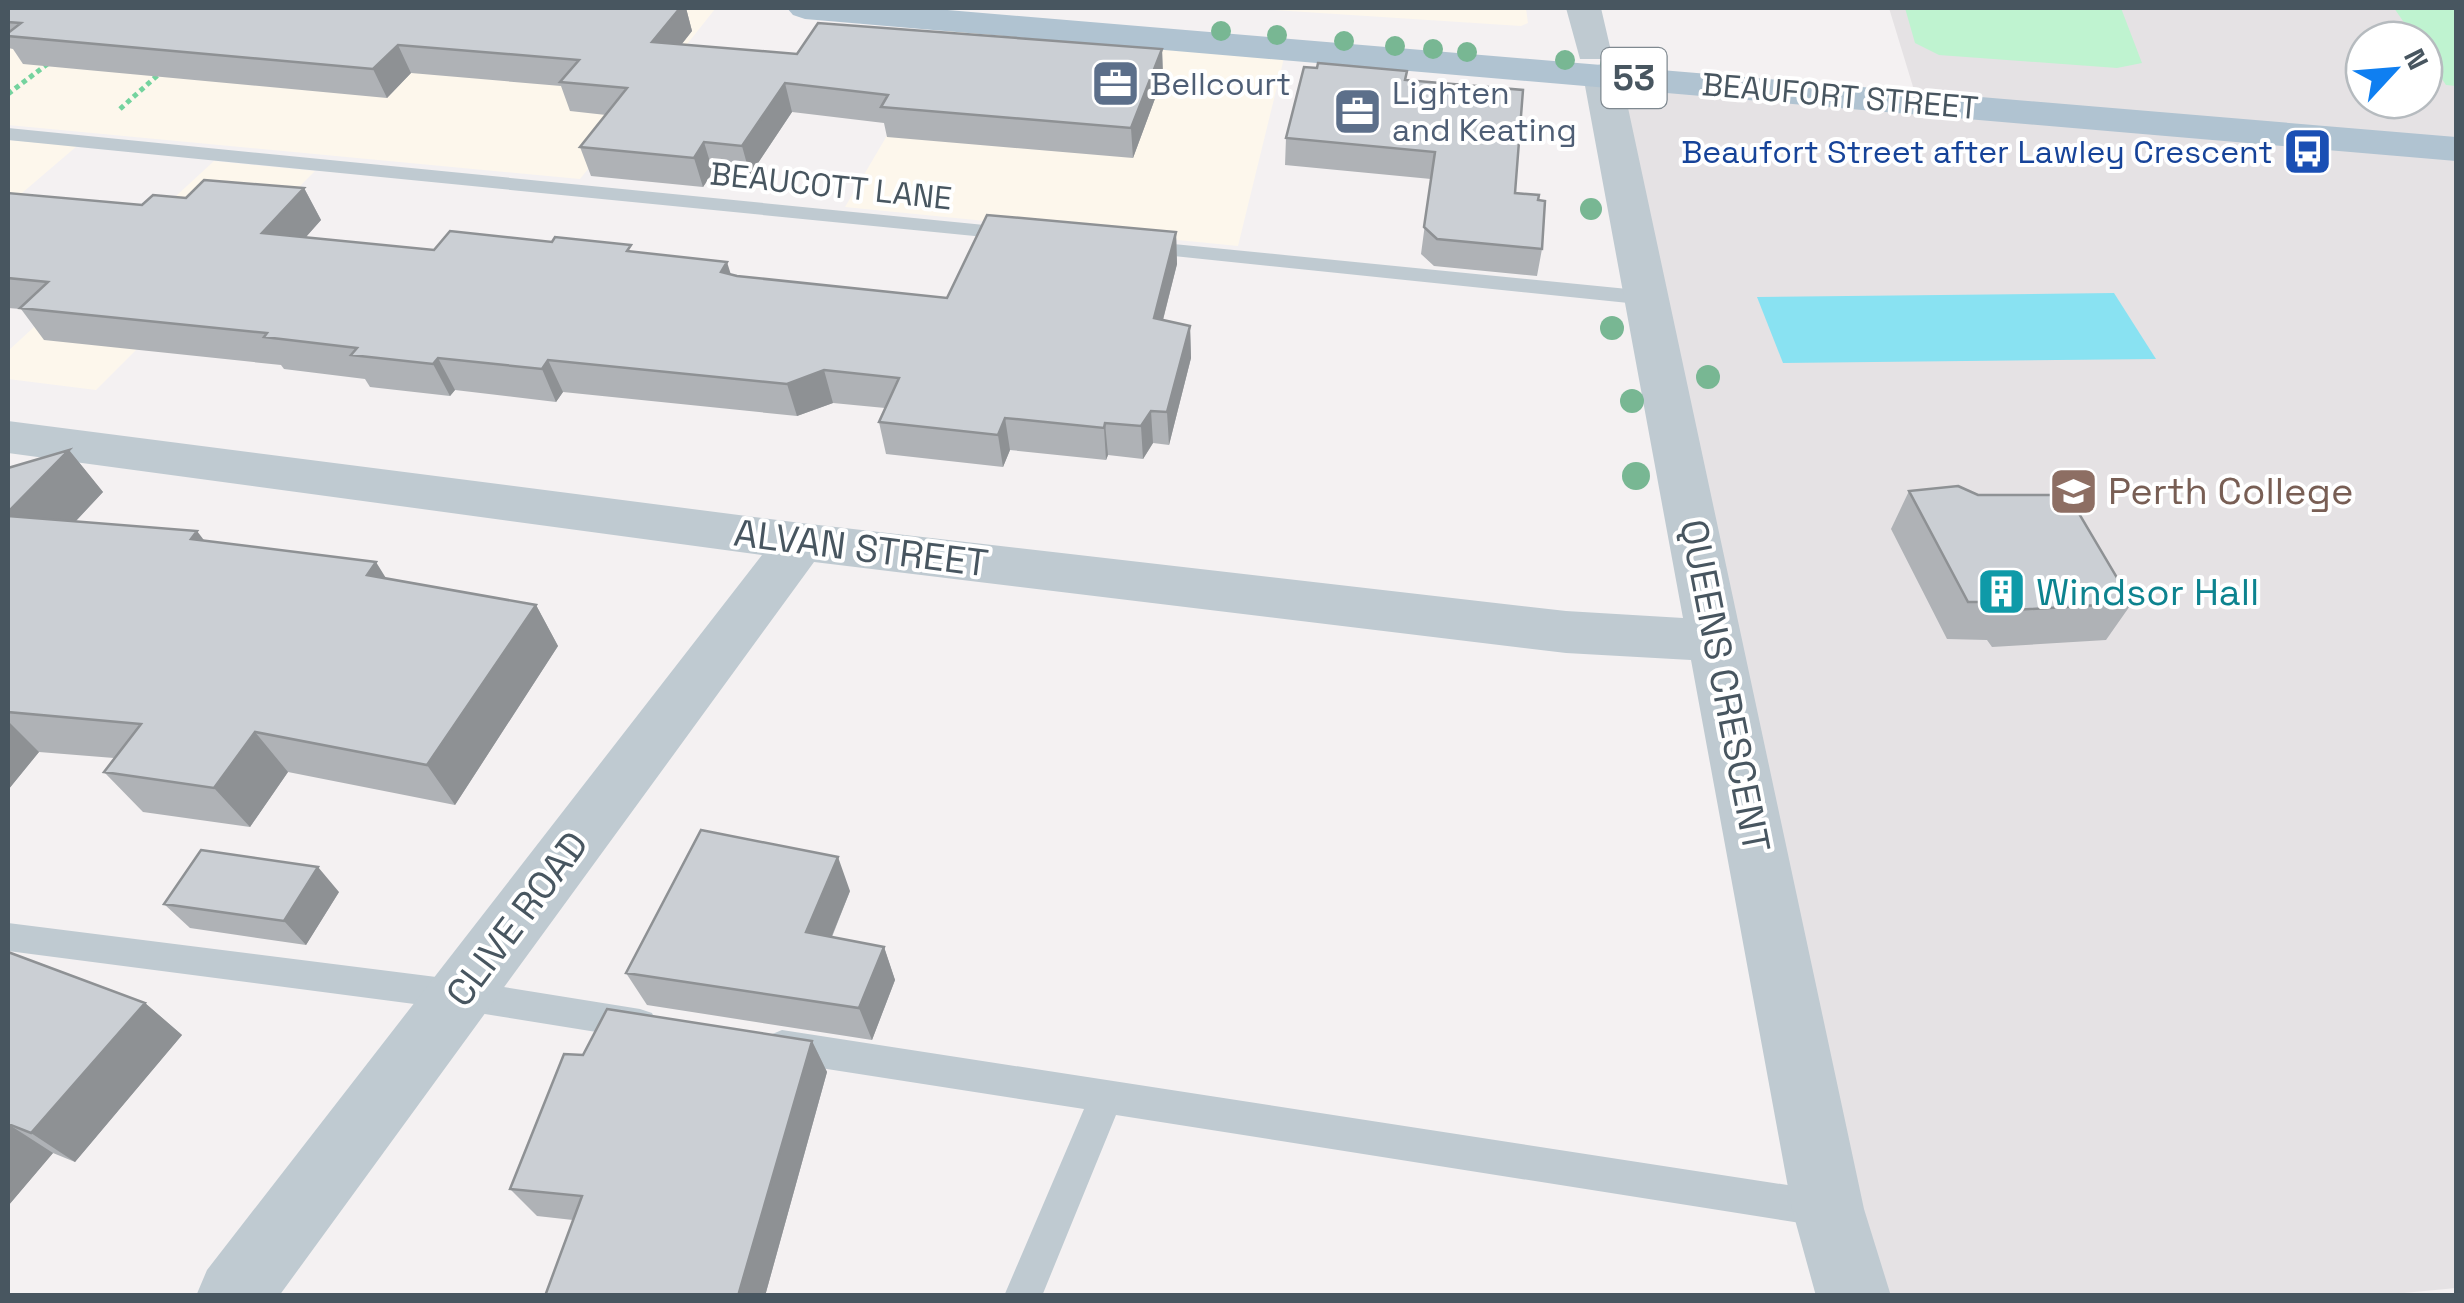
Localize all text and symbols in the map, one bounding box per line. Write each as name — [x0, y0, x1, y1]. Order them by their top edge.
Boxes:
north arrow — [2344, 20, 2444, 120]
text: N — [2396, 43, 2437, 75]
road number: 53 — [1602, 48, 1666, 108]
office icon: Bellcourt — [1089, 58, 1141, 110]
place label: Bellcourt — [1150, 64, 1291, 104]
street label: BEAUFORT STREET — [1700, 64, 1980, 128]
place label: Lighten and Keating — [1392, 73, 1577, 150]
office icon: Lighten and Keating — [1331, 85, 1383, 137]
bus stop icon: Beaufort Street after Lawley Crescent — [2282, 126, 2334, 178]
place label: Beaufort Street after Lawley Crescent — [1681, 132, 2273, 172]
street label: BEAUCOTT LANE — [708, 153, 954, 219]
school or university icon: Perth College — [2047, 465, 2099, 517]
place label: Perth College — [2108, 467, 2353, 515]
street label: ALVAN STREET — [731, 509, 991, 587]
street label: QUEENS CRESCENT — [1669, 515, 1781, 857]
building icon: Windsor Hall — [1975, 566, 2027, 618]
place label: Windsor Hall — [2036, 568, 2259, 616]
street label: CLIVE ROAD — [435, 822, 599, 1016]

